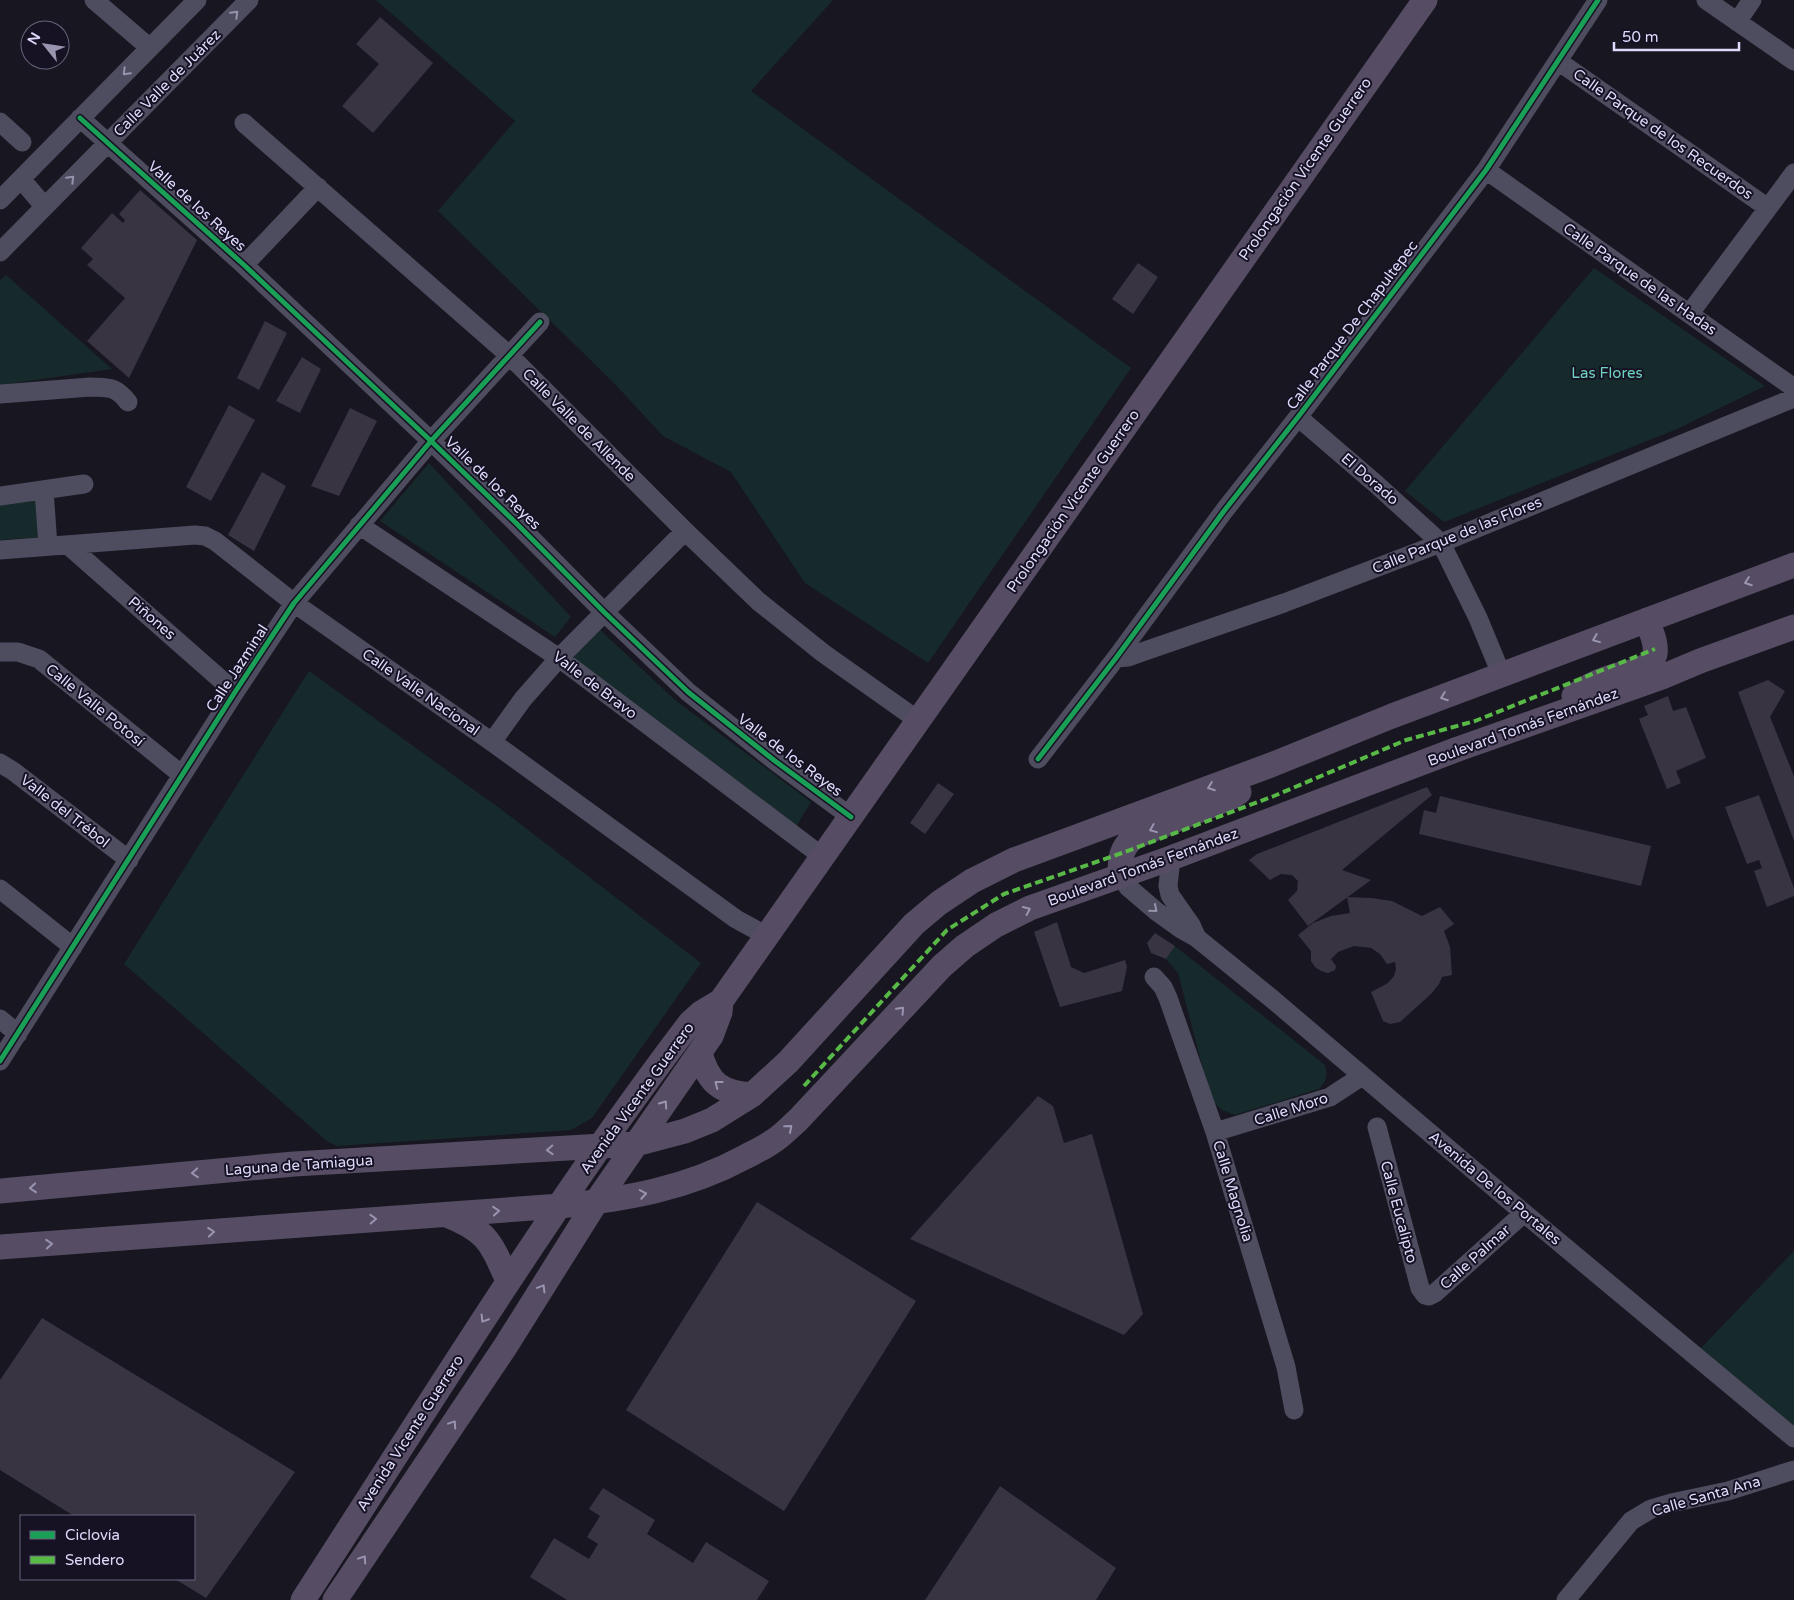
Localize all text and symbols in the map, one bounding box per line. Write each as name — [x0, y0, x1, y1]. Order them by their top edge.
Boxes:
one-way arrow — [229, 11, 238, 20]
north arrow — [20, 20, 70, 70]
scale bar — [1614, 20, 1739, 52]
street label: Calle Valle de Juárez — [110, 26, 224, 140]
text: 50 m — [1622, 28, 1659, 46]
text: N — [24, 30, 44, 48]
street label: Calle Parque de los Recuerdos — [1570, 65, 1756, 203]
one-way arrow — [123, 66, 132, 75]
street label: Prolongación Vicente Guerrero — [1235, 74, 1375, 264]
street label: Valle de los Reyes — [144, 157, 250, 255]
one-way arrow — [65, 176, 74, 185]
street label: Calle Parque de las Hadas — [1560, 219, 1720, 339]
street label: Calle Parque De Chapultepec — [1282, 237, 1422, 413]
park label: Las Flores — [1571, 364, 1643, 382]
street label: Calle Valle de Allende — [519, 365, 639, 485]
street label: Prolongación Vicente Guerrero — [1003, 406, 1143, 596]
street label: Valle de los Reyes — [441, 433, 545, 533]
street label: El Dorado — [1338, 449, 1402, 509]
street label: Calle Parque de las Flores — [1369, 493, 1545, 577]
one-way arrow — [1745, 576, 1753, 586]
street label: Piñones — [125, 593, 179, 643]
street label: Calle Jazminal — [202, 621, 272, 715]
one-way arrow — [1593, 634, 1601, 644]
street label: Calle Valle Nacional — [359, 645, 483, 739]
street label: Valle de Bravo — [549, 647, 641, 723]
street label: Calle Valle Potosí — [42, 660, 148, 750]
street label: Boulevard Tomás Fernández — [1425, 684, 1621, 770]
one-way arrow — [1441, 691, 1449, 701]
street label: Valle de los Reyes — [734, 710, 846, 800]
street label: Valle del Trébol — [17, 771, 113, 851]
one-way arrow — [1207, 781, 1216, 791]
one-way arrow — [1149, 823, 1158, 834]
street label: Boulevard Tomás Fernández — [1045, 824, 1241, 910]
one-way arrow — [1148, 903, 1157, 912]
one-way arrow — [1022, 906, 1031, 916]
one-way arrow — [895, 1007, 904, 1016]
street label: Avenida Vicente Guerrero — [576, 1019, 698, 1177]
one-way arrow — [714, 1081, 724, 1090]
street label: Calle Moro — [1252, 1089, 1330, 1129]
one-way arrow — [658, 1100, 667, 1110]
one-way arrow — [784, 1124, 793, 1133]
street label: Avenida De los Portales — [1425, 1127, 1565, 1249]
street label: Calle Magnolia — [1209, 1138, 1257, 1244]
one-way arrow — [545, 1145, 553, 1156]
street label: Laguna de Tamiagua — [224, 1151, 374, 1179]
street label: Calle Eucalipto — [1377, 1159, 1421, 1265]
one-way arrow — [191, 1167, 199, 1178]
one-way arrow — [29, 1182, 37, 1193]
one-way arrow — [638, 1189, 647, 1199]
one-way arrow — [492, 1206, 500, 1217]
one-way arrow — [369, 1214, 377, 1225]
street label: Calle Palmar — [1436, 1221, 1514, 1293]
one-way arrow — [207, 1226, 215, 1237]
one-way arrow — [45, 1238, 53, 1249]
one-way arrow — [535, 1285, 545, 1294]
one-way arrow — [481, 1313, 490, 1322]
street label: Avenida Vicente Guerrero — [353, 1352, 467, 1514]
one-way arrow — [447, 1421, 456, 1430]
street label: Calle Santa Ana — [1650, 1472, 1762, 1520]
legend — [20, 1515, 195, 1580]
text: Ciclovía — [65, 1526, 120, 1544]
text: Sendero — [65, 1551, 124, 1569]
one-way arrow — [356, 1556, 366, 1565]

